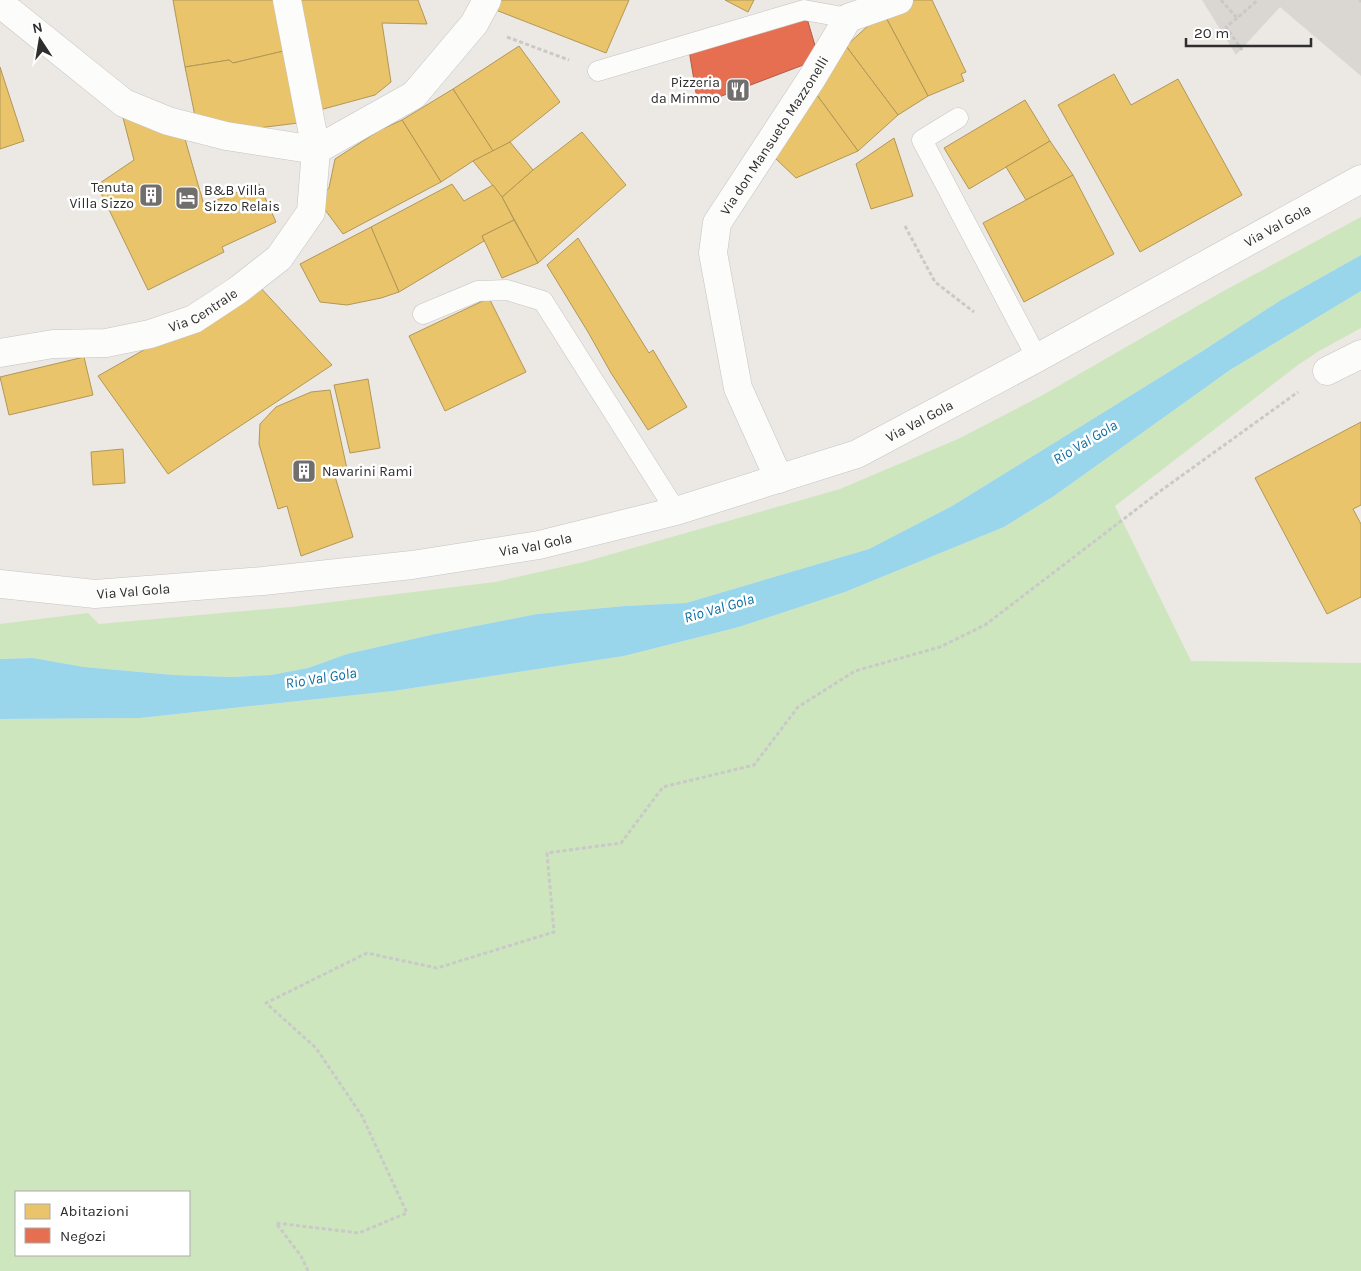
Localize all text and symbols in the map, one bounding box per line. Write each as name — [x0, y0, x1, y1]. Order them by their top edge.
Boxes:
north arrow — [15, 15, 65, 65]
scale bar — [1186, 15, 1311, 47]
text: N — [31, 18, 44, 37]
text: 20 m — [1194, 24, 1229, 42]
street label: Via don Mansueto Mazzonelli — [717, 53, 832, 218]
place label: Pizzeria da Mimmo — [651, 74, 720, 107]
restaurant icon: Pizzeria da Mimmo — [725, 77, 751, 103]
place label: Tenuta Villa Sizzo — [70, 179, 134, 212]
building icon: Tenuta Villa Sizzo — [138, 182, 164, 208]
place label: B&B Villa Sizzo Relais — [204, 182, 280, 215]
hotel icon: B&B Villa Sizzo Relais — [174, 185, 200, 211]
street label: Via Val Gola — [1241, 200, 1314, 251]
street label: Via Centrale — [166, 285, 241, 336]
street label: Via Val Gola — [883, 396, 956, 446]
water label: Rio Val Gola — [1050, 416, 1120, 468]
building icon: Navarini Rami — [291, 458, 317, 484]
place label: Navarini Rami — [322, 463, 413, 480]
street label: Via Val Gola — [498, 529, 574, 560]
street label: Via Val Gola — [96, 580, 171, 603]
water label: Rio Val Gola — [682, 589, 756, 627]
water label: Rio Val Gola — [284, 663, 358, 693]
legend — [15, 1191, 190, 1256]
text: Abitazioni — [60, 1202, 129, 1220]
text: Negozi — [60, 1227, 106, 1245]

